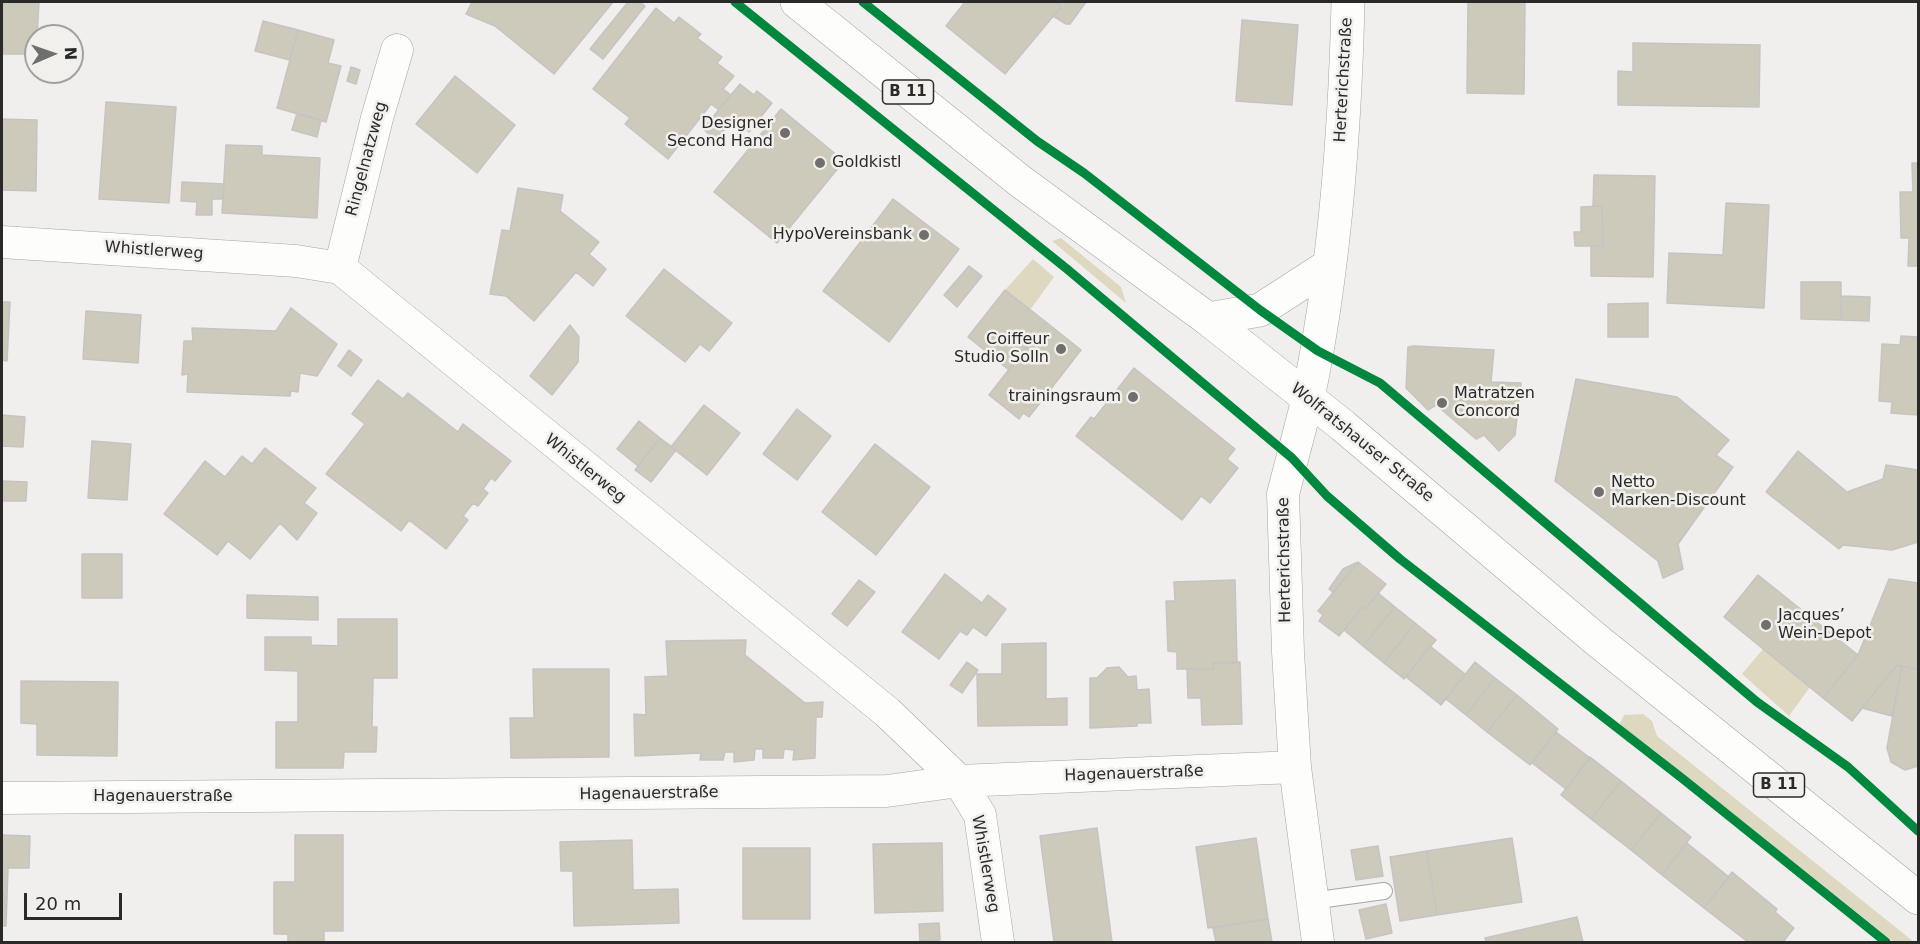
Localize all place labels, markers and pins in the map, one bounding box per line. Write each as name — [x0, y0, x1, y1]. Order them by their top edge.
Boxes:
place label: Designer Second Hand — [667, 114, 773, 152]
marker: Designer Second Hand — [778, 126, 792, 140]
place label: Goldkistl — [832, 153, 902, 173]
marker: Goldkistl — [813, 156, 827, 170]
place label: HypoVereinsbank — [773, 225, 912, 245]
marker: HypoVereinsbank — [917, 228, 931, 242]
place label: Coiffeur Studio Solln — [954, 330, 1049, 368]
marker: Coiffeur Studio Solln — [1054, 342, 1068, 356]
place label: Matratzen Concord — [1454, 384, 1535, 422]
place label: trainingsraum — [1009, 387, 1121, 407]
marker: trainingsraum — [1126, 390, 1140, 404]
marker: Matratzen Concord — [1435, 396, 1449, 410]
place label: Netto Marken-Discount — [1611, 473, 1746, 511]
marker: Netto Marken-Discount — [1592, 485, 1606, 499]
place label: Jacques’ Wein-Depot — [1778, 606, 1871, 644]
marker: Jacques’ Wein-Depot — [1759, 618, 1773, 632]

